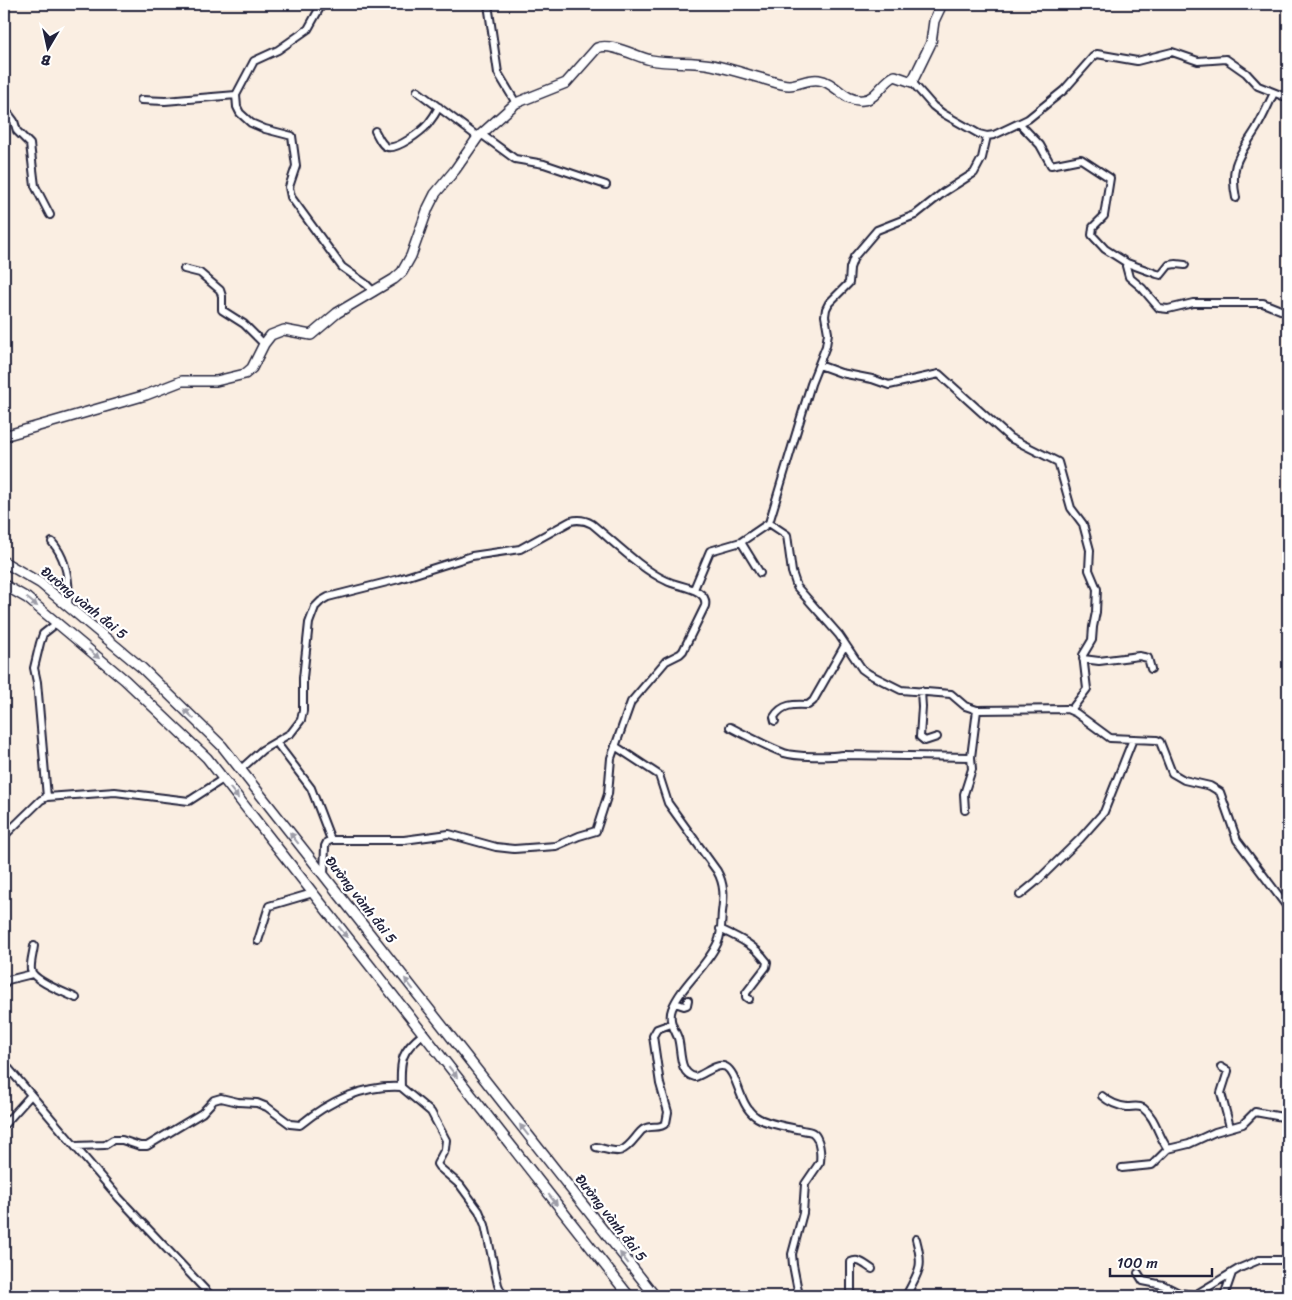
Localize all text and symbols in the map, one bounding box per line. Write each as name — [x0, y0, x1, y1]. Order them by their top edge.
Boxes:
north arrow — [22, 22, 72, 72]
text: B — [40, 47, 52, 73]
street label: Đường vành đai 5 — [35, 560, 133, 646]
one-way arrow — [25, 597, 38, 607]
one-way arrow — [87, 649, 100, 660]
one-way arrow — [184, 708, 196, 720]
one-way arrow — [229, 786, 240, 799]
one-way arrow — [289, 832, 300, 845]
street label: Đường vành đai 5 — [318, 850, 404, 950]
one-way arrow — [337, 925, 348, 938]
one-way arrow — [404, 978, 415, 991]
one-way arrow — [448, 1065, 458, 1079]
one-way arrow — [519, 1123, 529, 1137]
street label: Đường vành đai 5 — [568, 1168, 654, 1268]
one-way arrow — [548, 1193, 559, 1206]
scale bar — [1110, 1245, 1212, 1277]
text: 100 m — [1117, 1250, 1158, 1276]
one-way arrow — [619, 1252, 630, 1265]

